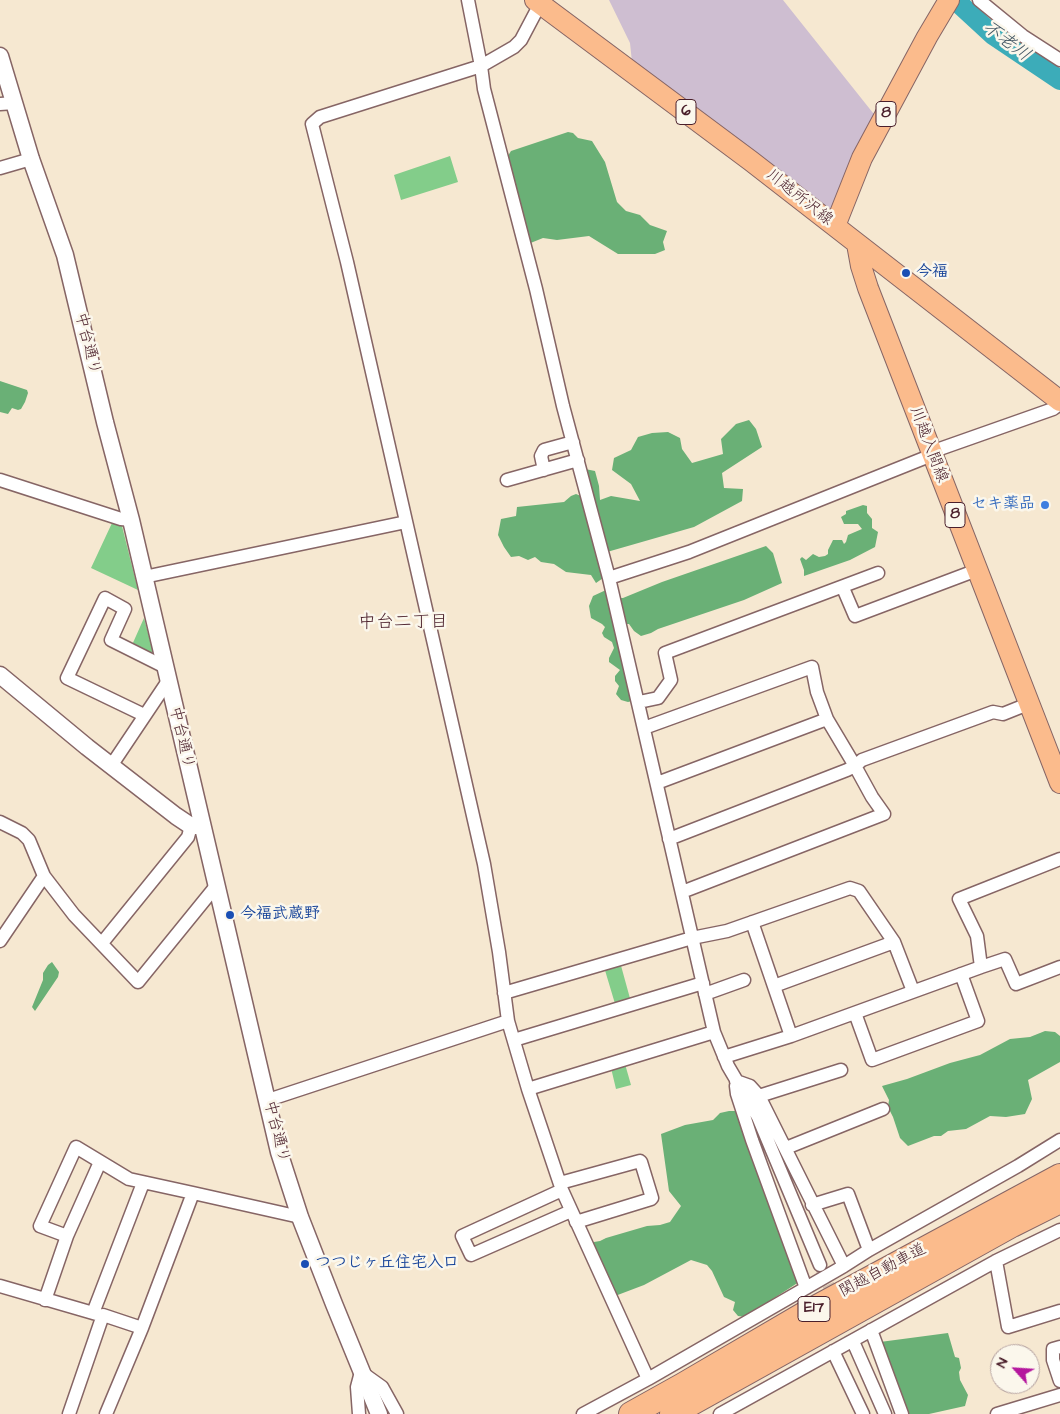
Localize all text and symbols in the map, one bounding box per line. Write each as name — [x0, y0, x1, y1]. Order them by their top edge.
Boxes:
water label: 不老川 — [978, 17, 1034, 67]
road number: 6 — [676, 100, 696, 124]
road number: 8 — [876, 102, 896, 126]
street label: 川越所沢線 — [762, 166, 836, 230]
place label: 今福 — [916, 263, 948, 283]
marker: 今福 — [900, 267, 912, 279]
street label: 中台通り — [70, 311, 104, 377]
street label: 川越入間線 — [905, 404, 951, 486]
place label: セキ薬品 — [971, 495, 1035, 515]
marker: セキ薬品 — [1039, 499, 1051, 511]
road number: 8 — [945, 502, 965, 528]
district label: 中台二丁目 — [358, 612, 448, 634]
street label: 中台通り — [164, 705, 198, 771]
place label: 今福武蔵野 — [240, 905, 320, 925]
marker: 今福武蔵野 — [224, 909, 236, 921]
street label: 中台通り — [259, 1099, 293, 1165]
street label: 関越自動車道 — [836, 1240, 930, 1302]
place label: つつじヶ丘住宅入口 — [315, 1254, 459, 1274]
marker: つつじヶ丘住宅入口 — [299, 1258, 311, 1270]
road number: E17 — [798, 1296, 830, 1322]
north arrow — [990, 1344, 1040, 1394]
text: N — [992, 1355, 1013, 1371]

